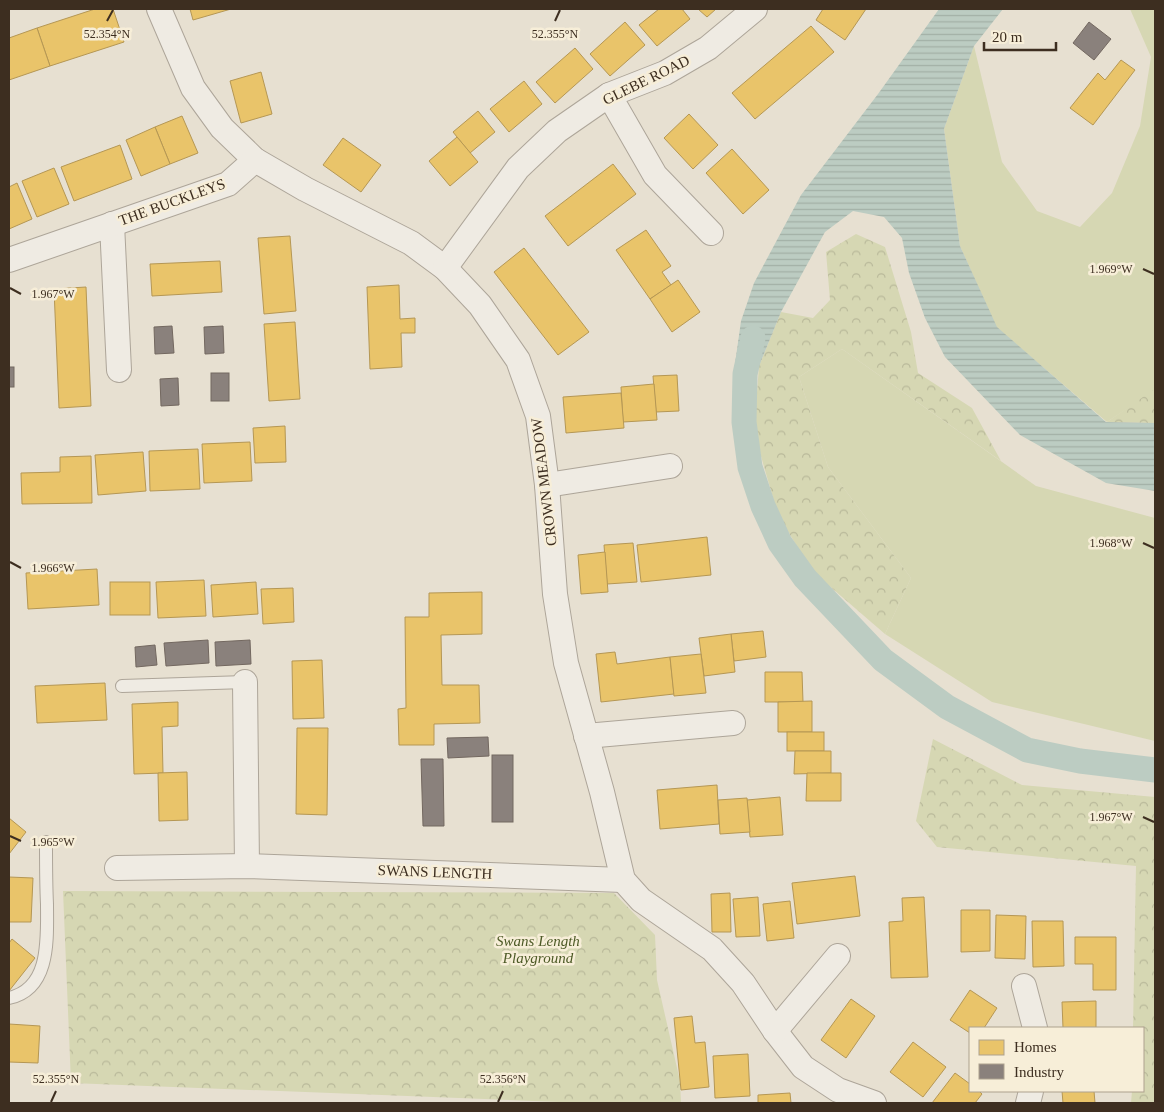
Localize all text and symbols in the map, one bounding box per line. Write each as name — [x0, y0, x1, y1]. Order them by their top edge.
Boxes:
scale bar — [984, 20, 1056, 52]
text: 52.354°N — [84, 27, 131, 41]
text: 52.355°N — [532, 27, 579, 41]
text: 20 m — [992, 29, 1023, 45]
street label: GLEBE ROAD — [600, 52, 692, 108]
street label: THE BUCKLEYS — [117, 175, 227, 229]
text: 1.969°W — [1089, 262, 1133, 276]
text: 1.967°W — [31, 287, 75, 301]
street label: CROWN MEADOW — [528, 416, 560, 547]
text: 1.968°W — [1089, 536, 1133, 550]
text: 1.966°W — [31, 561, 75, 575]
text: 1.967°W — [1089, 810, 1133, 824]
text: 1.965°W — [31, 835, 75, 849]
street label: SWANS LENGTH — [377, 862, 493, 882]
park label: Swans Length Playground — [496, 933, 580, 966]
legend — [969, 1027, 1144, 1092]
text: Homes — [1014, 1039, 1057, 1055]
text: Industry — [1014, 1064, 1064, 1080]
text: 52.355°N — [33, 1072, 80, 1086]
text: 52.356°N — [480, 1072, 527, 1086]

